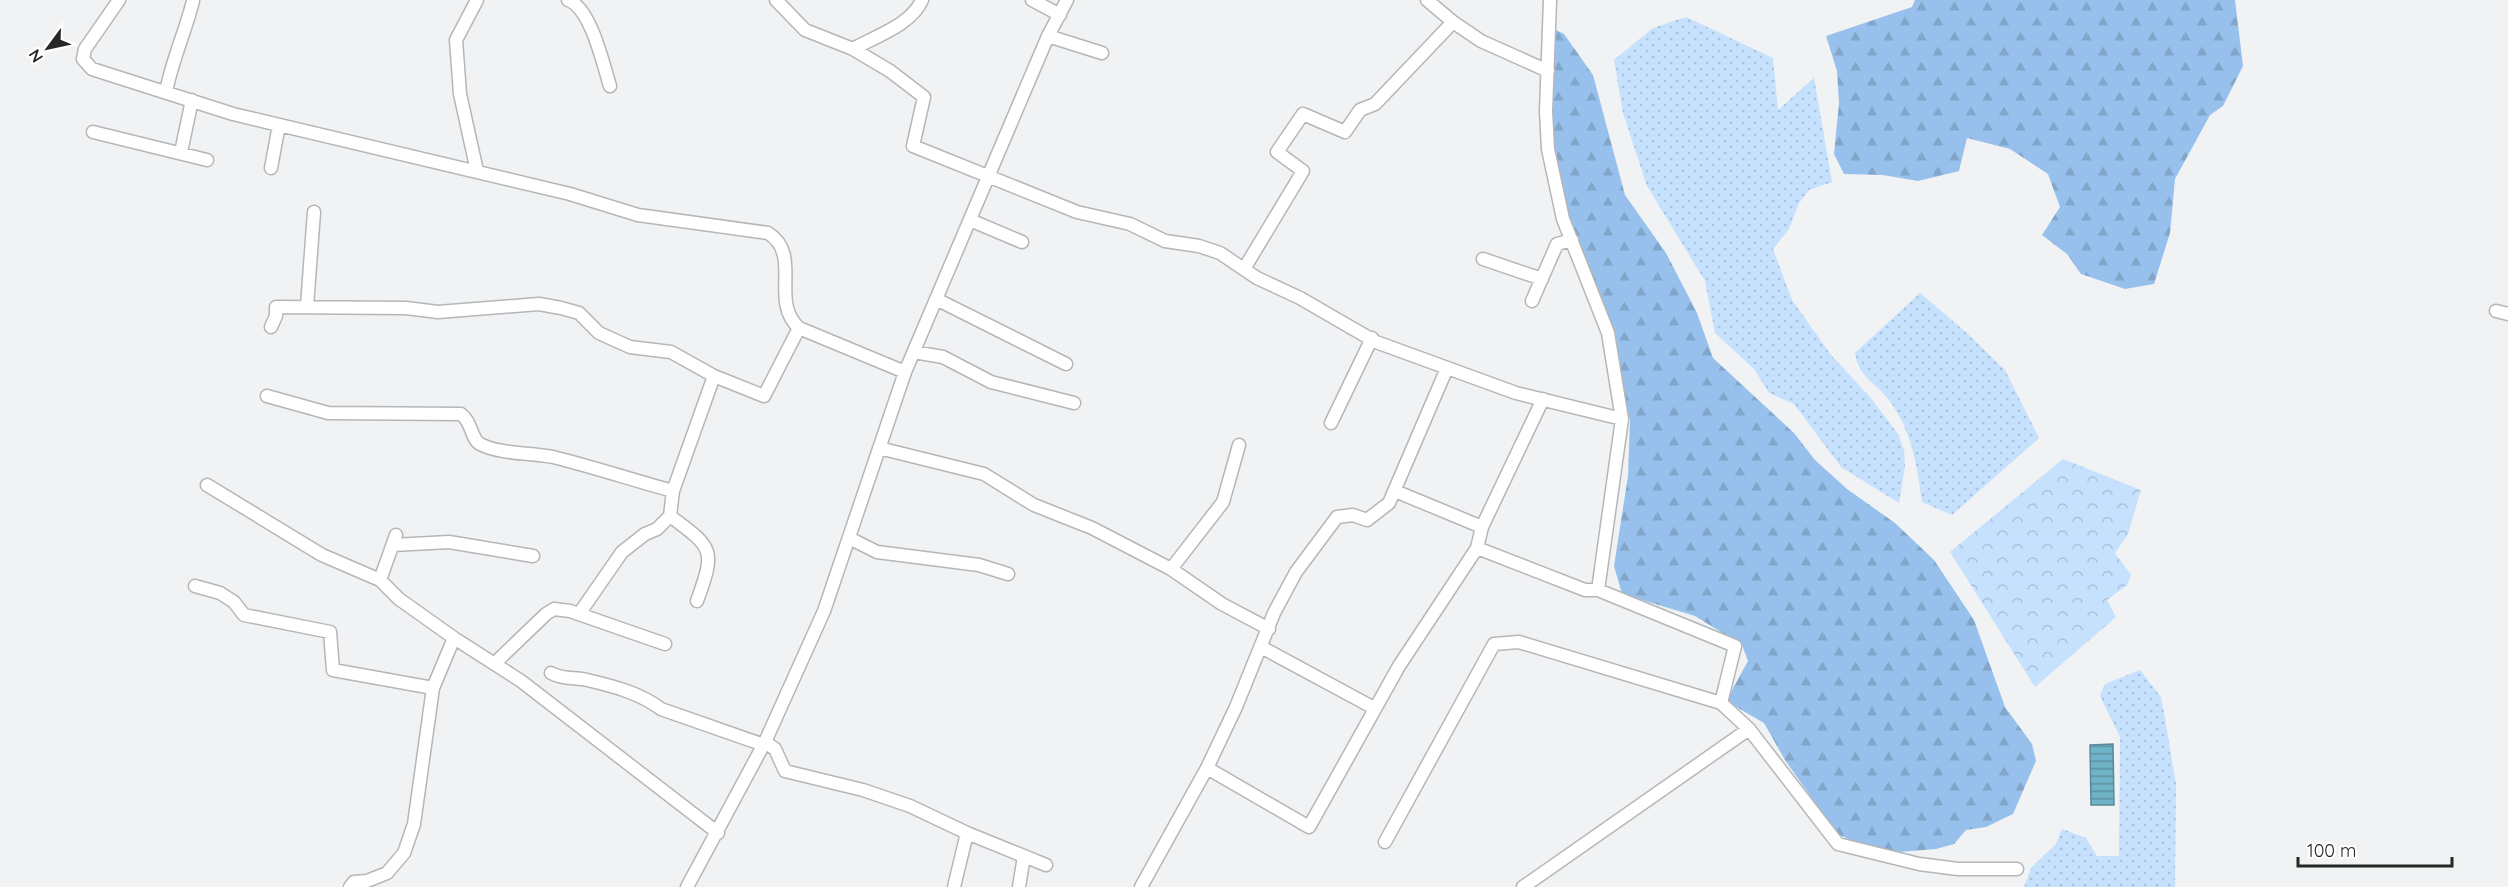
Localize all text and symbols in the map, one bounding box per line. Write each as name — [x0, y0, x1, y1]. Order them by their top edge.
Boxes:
north arrow — [18, 18, 78, 78]
text: N — [24, 46, 47, 67]
scale bar — [2298, 830, 2452, 868]
text: 100 m — [2307, 839, 2356, 862]

